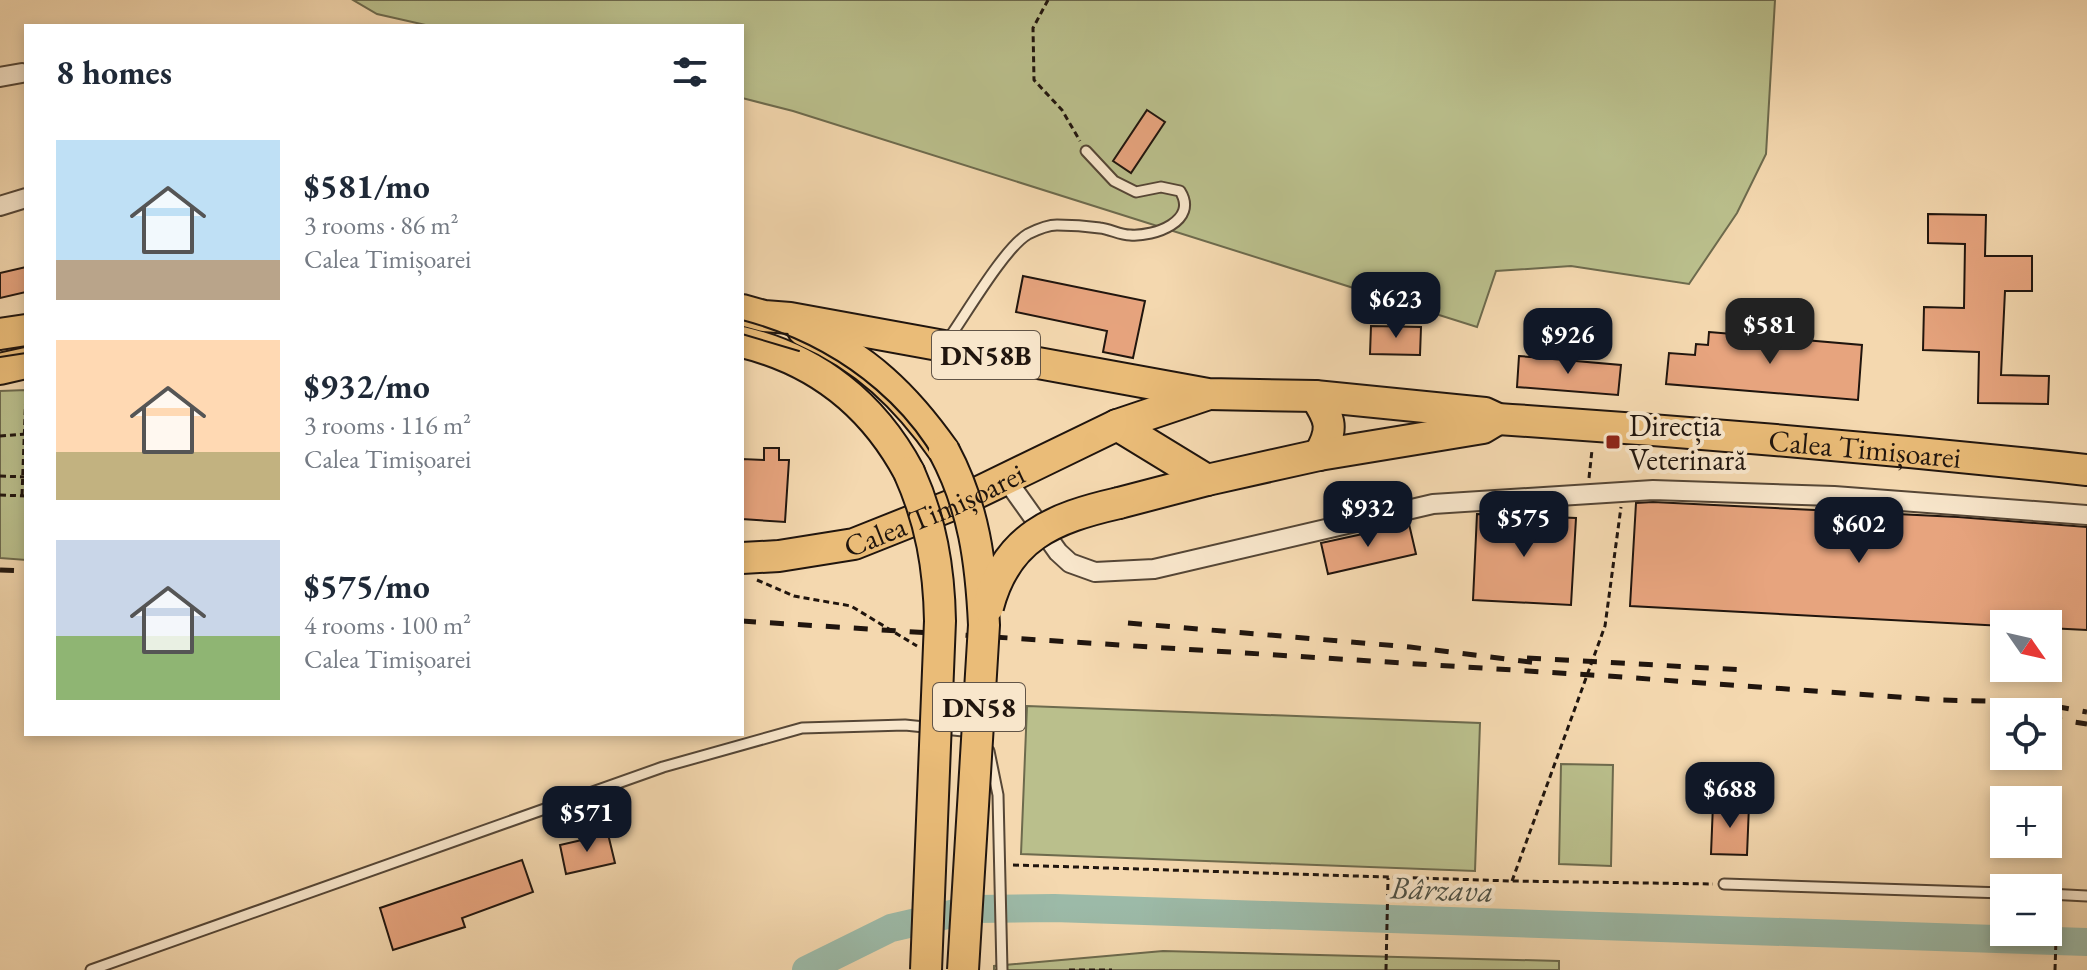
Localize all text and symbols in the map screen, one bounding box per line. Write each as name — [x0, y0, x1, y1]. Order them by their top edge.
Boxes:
text: 8 homes — [56, 50, 172, 94]
icon: filters — [668, 50, 712, 94]
text: $581/mo — [304, 164, 430, 208]
icon: home — [120, 172, 216, 268]
text: 3 rooms · 86 m² — [304, 208, 459, 242]
text: Calea Timișoarei — [304, 242, 472, 276]
pin: $623 — [1349, 272, 1443, 340]
text: $623 — [1369, 281, 1423, 315]
pin: $581 — [1723, 298, 1817, 366]
text: $581 — [1743, 307, 1797, 341]
pin: $926 — [1521, 308, 1615, 376]
text: $926 — [1541, 317, 1595, 351]
road number: DN58B — [932, 331, 1040, 379]
text: $932/mo — [304, 364, 430, 408]
icon: home — [120, 372, 216, 468]
place label: Direcția Veterinară — [1629, 406, 1746, 479]
text: 3 rooms · 116 m² — [304, 408, 471, 442]
street label: Calea Timișoarei — [1767, 420, 1963, 476]
marker: Direcția Veterinară — [1604, 433, 1622, 451]
text: Calea Timișoarei — [304, 442, 472, 476]
street label: Calea Timișoarei — [838, 453, 1031, 566]
pin: $932 — [1321, 481, 1415, 549]
text: $932 — [1341, 490, 1395, 524]
pin: $575 — [1477, 491, 1571, 559]
pin: $602 — [1812, 497, 1906, 565]
text: $575 — [1497, 500, 1551, 534]
text: $602 — [1832, 506, 1886, 540]
text: $575/mo — [304, 564, 430, 608]
icon: home — [120, 572, 216, 668]
text: 4 rooms · 100 m² — [304, 608, 471, 642]
north arrow — [1990, 610, 2062, 682]
map controls — [1990, 610, 2062, 946]
text: Calea Timișoarei — [304, 642, 472, 676]
road number: DN58 — [933, 683, 1025, 731]
button: locate — [1990, 698, 2062, 770]
pin: $688 — [1683, 762, 1777, 830]
text: $688 — [1703, 771, 1757, 805]
pin: $571 — [540, 786, 634, 854]
button: + — [1990, 786, 2062, 858]
text: $571 — [560, 795, 614, 829]
water label: Bârzava — [1389, 866, 1494, 912]
button: − — [1990, 874, 2062, 946]

